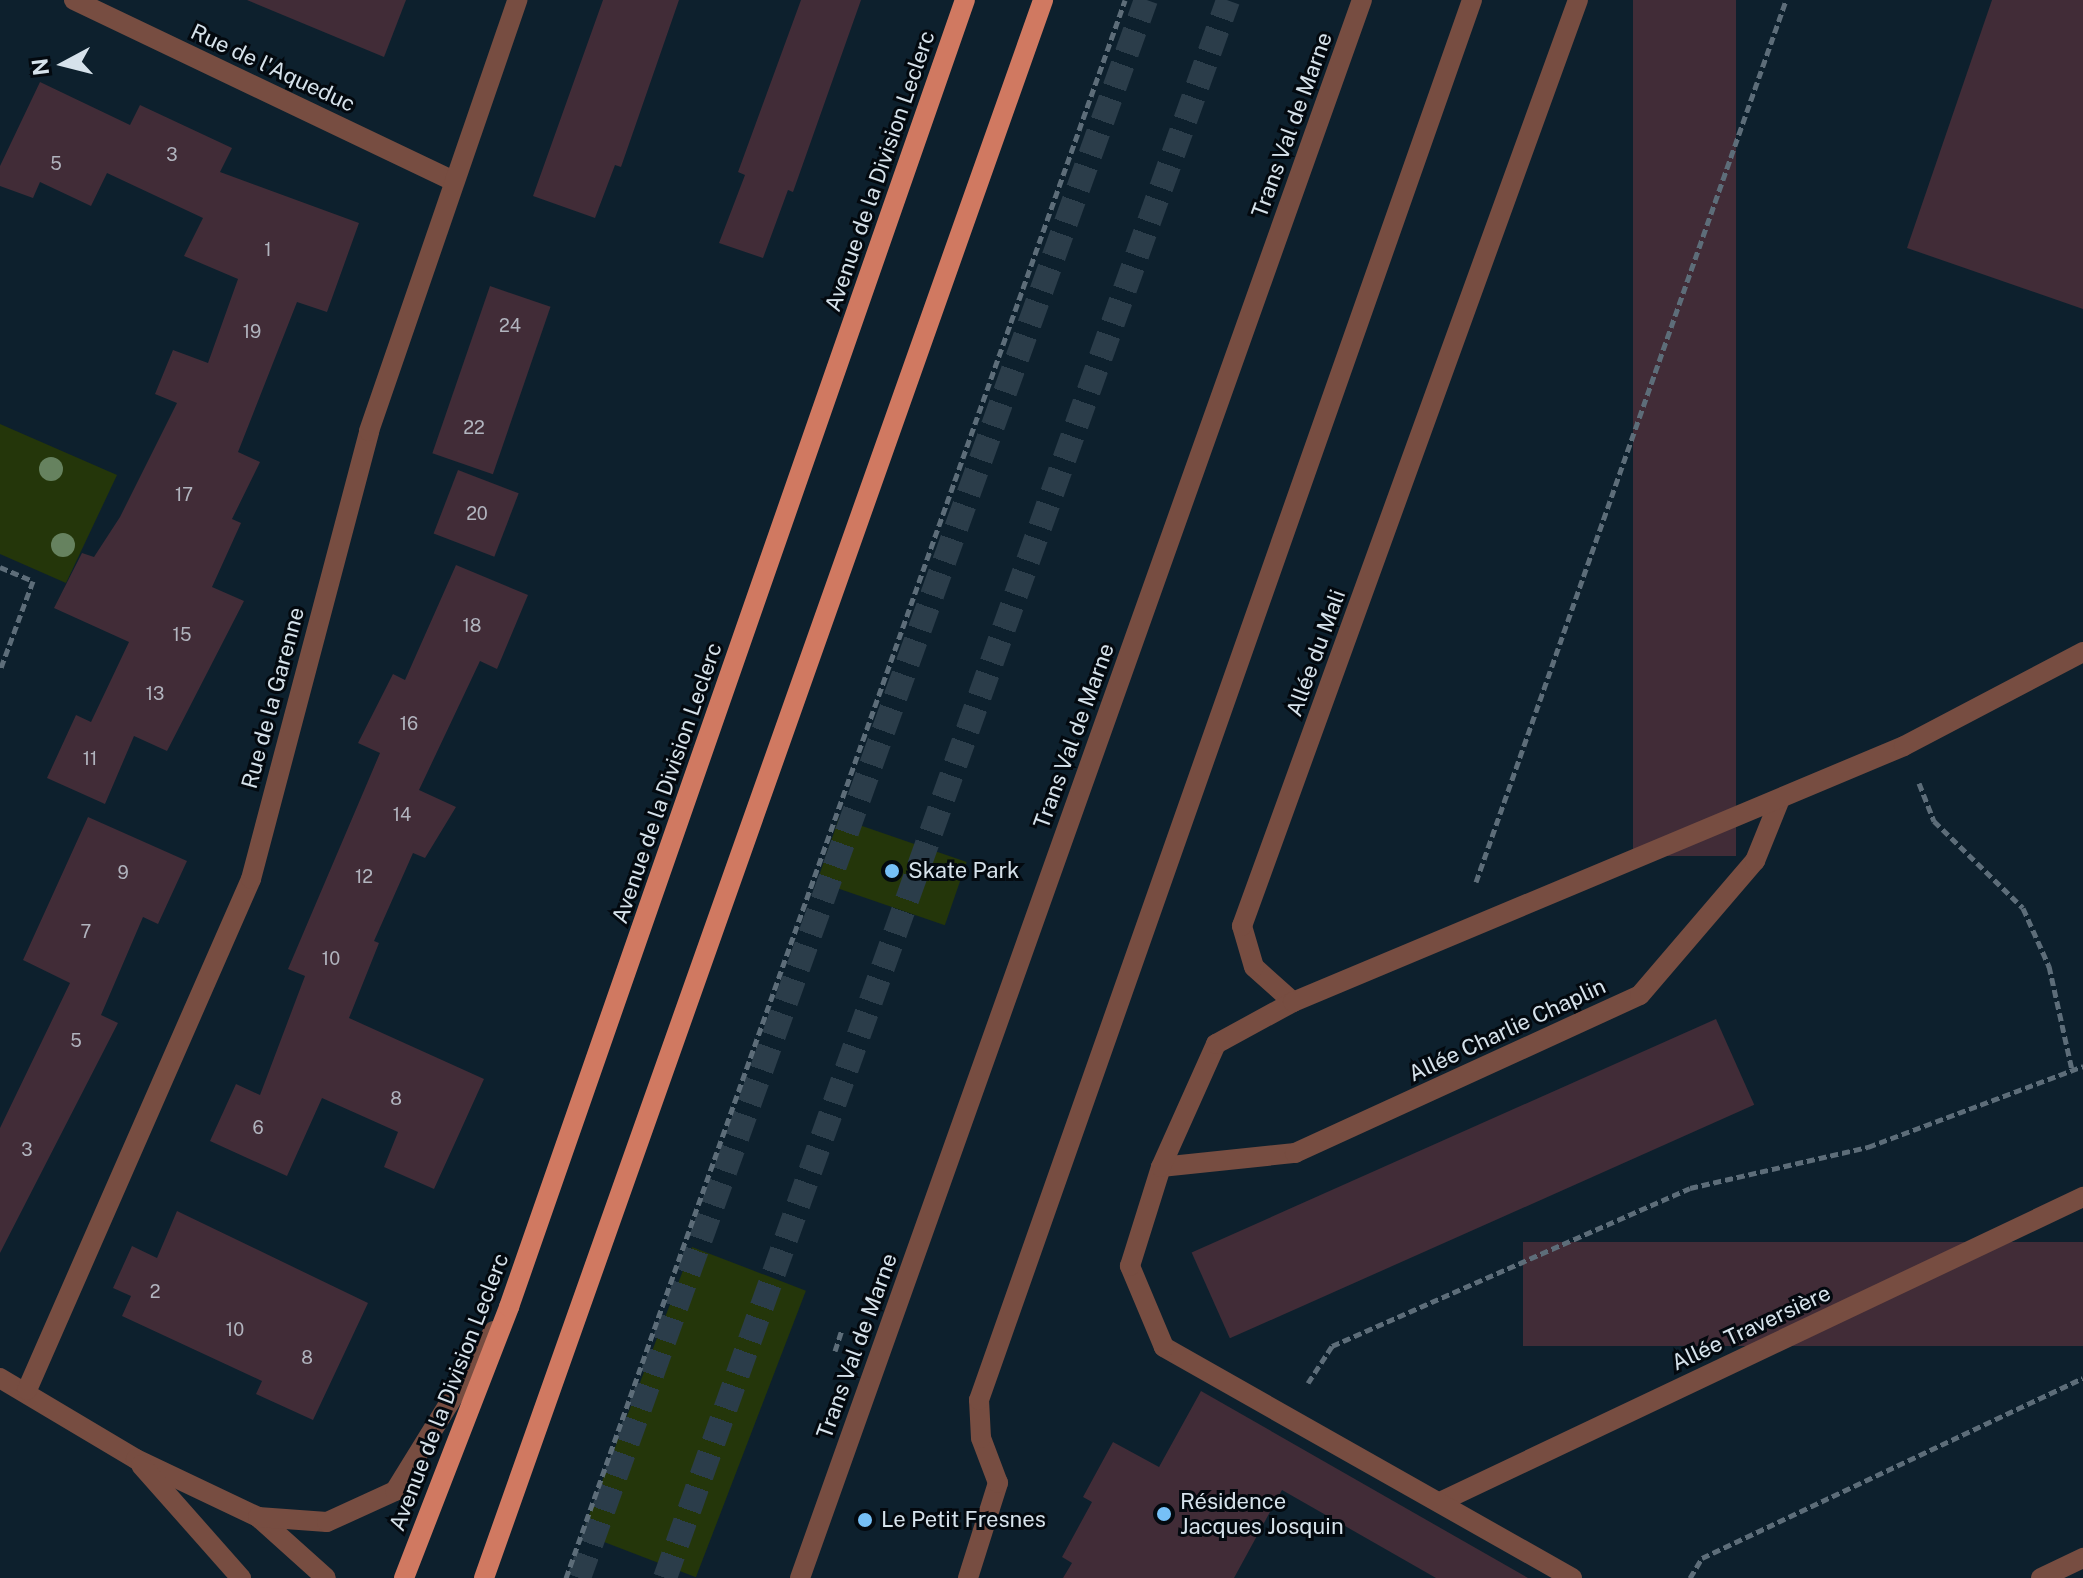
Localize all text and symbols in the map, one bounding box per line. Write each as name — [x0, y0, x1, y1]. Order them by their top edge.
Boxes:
street label: Rue de l'Aqueduc — [186, 18, 360, 118]
north arrow — [24, 24, 104, 104]
street label: Avenue de la Division Leclerc — [819, 27, 941, 315]
street label: Trans Val de Marne — [1246, 28, 1338, 222]
text: N — [26, 57, 54, 77]
house number: 3 — [166, 144, 178, 166]
house number: 5 — [50, 153, 62, 175]
house number: 1 — [264, 239, 272, 261]
house number: 24 — [499, 315, 521, 337]
house number: 19 — [243, 321, 261, 343]
house number: 22 — [463, 417, 485, 439]
house number: 17 — [175, 484, 193, 506]
house number: 20 — [466, 503, 488, 525]
street label: Allée du Mali — [1281, 586, 1351, 720]
street label: Rue de la Garenne — [236, 604, 310, 792]
house number: 18 — [463, 615, 481, 637]
house number: 15 — [173, 624, 191, 646]
street label: Avenue de la Division Leclerc — [606, 639, 728, 927]
street label: Trans Val de Marne — [1028, 639, 1120, 833]
house number: 13 — [146, 683, 164, 705]
house number: 16 — [400, 713, 418, 735]
house number: 11 — [83, 748, 97, 770]
house number: 14 — [393, 804, 411, 826]
place label: Skate Park — [908, 858, 1019, 884]
house number: 9 — [117, 862, 129, 884]
marker: Skate Park — [883, 862, 901, 880]
house number: 12 — [355, 866, 373, 888]
house number: 7 — [81, 921, 91, 943]
house number: 10 — [322, 948, 340, 970]
street label: Allée Charlie Chaplin — [1404, 973, 1610, 1087]
house number: 5 — [70, 1030, 82, 1052]
house number: 8 — [390, 1088, 402, 1110]
house number: 6 — [252, 1117, 264, 1139]
house number: 3 — [21, 1139, 33, 1161]
street label: Avenue de la Division Leclerc — [384, 1249, 514, 1535]
street label: Trans Val de Marne — [811, 1249, 903, 1443]
street label: Allée Traversière — [1667, 1280, 1835, 1376]
house number: 2 — [150, 1281, 160, 1303]
house number: 10 — [226, 1319, 244, 1341]
house number: 8 — [301, 1347, 313, 1369]
place label: Résidence Jacques Josquin — [1180, 1488, 1344, 1540]
marker: Résidence Jacques Josquin — [1155, 1505, 1173, 1523]
place label: Le Petit Fresnes — [881, 1507, 1046, 1533]
marker: Le Petit Fresnes — [856, 1511, 874, 1529]

